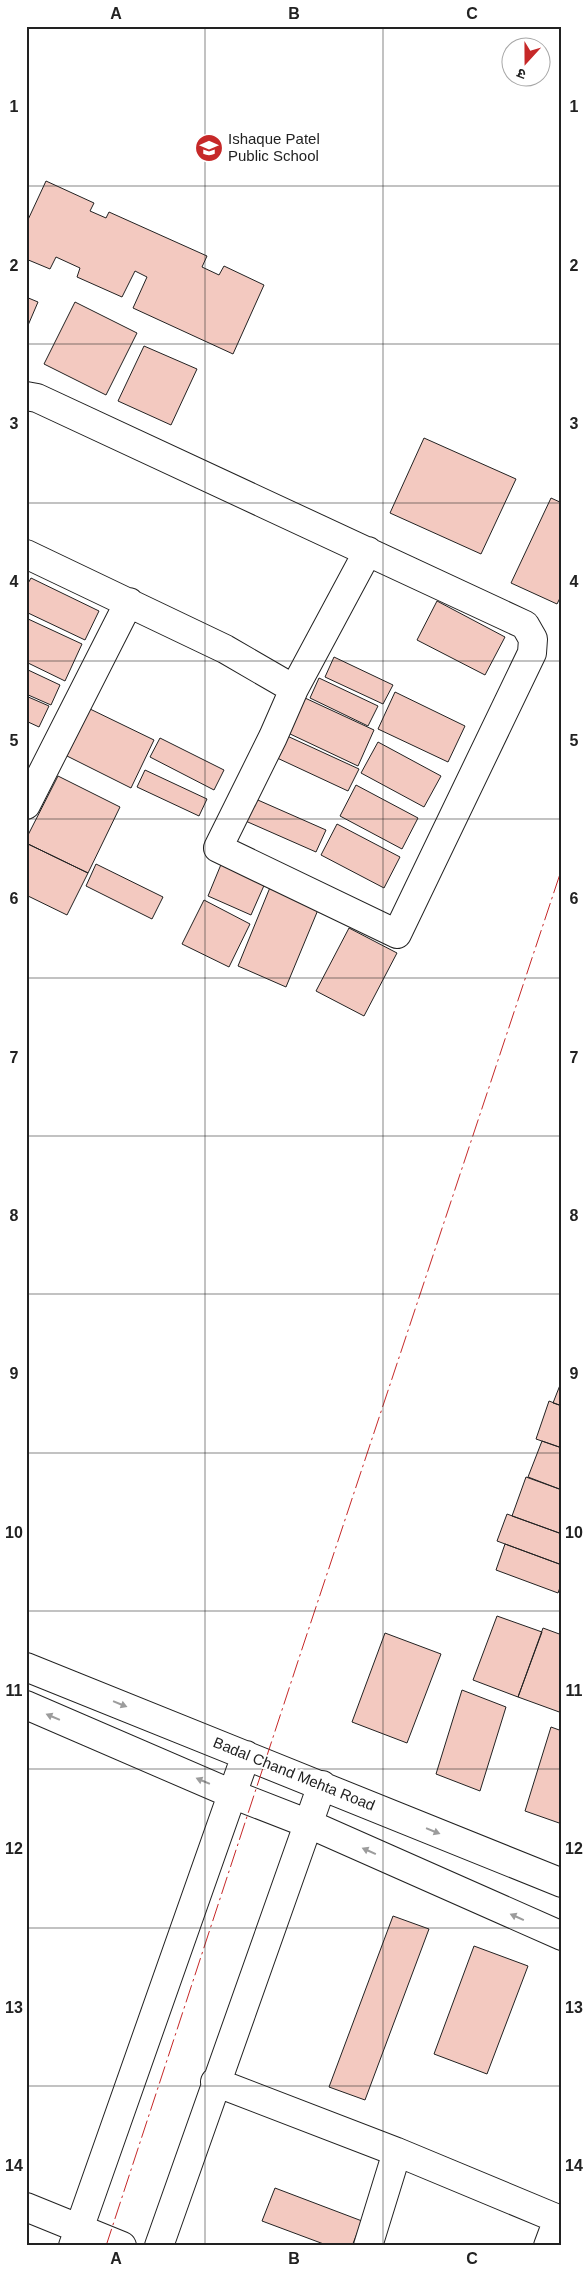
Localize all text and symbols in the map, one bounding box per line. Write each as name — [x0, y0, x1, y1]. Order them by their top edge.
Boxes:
text: A — [110, 5, 122, 22]
text: B — [288, 5, 300, 22]
text: C — [466, 5, 478, 22]
north arrow — [500, 38, 550, 88]
text: उ — [514, 65, 528, 83]
text: 1 — [10, 98, 19, 115]
text: 1 — [570, 98, 579, 115]
place label: Ishaque Patel Public School — [228, 130, 320, 164]
school or university icon: Ishaque Patel Public School — [194, 133, 224, 163]
text: 2 — [10, 257, 19, 274]
text: 2 — [570, 257, 579, 274]
text: 3 — [10, 415, 19, 432]
text: 3 — [570, 415, 579, 432]
text: 4 — [10, 573, 19, 590]
text: 4 — [570, 573, 579, 590]
text: 5 — [10, 732, 19, 749]
text: 5 — [570, 732, 579, 749]
text: 6 — [10, 890, 19, 907]
text: 6 — [570, 890, 579, 907]
text: 7 — [10, 1049, 19, 1066]
text: 7 — [570, 1049, 579, 1066]
text: 8 — [10, 1207, 19, 1224]
text: 8 — [570, 1207, 579, 1224]
text: 9 — [10, 1365, 19, 1382]
text: 9 — [570, 1365, 579, 1382]
text: 10 — [5, 1524, 23, 1541]
text: 10 — [565, 1524, 583, 1541]
text: 11 — [6, 1682, 23, 1699]
text: 11 — [566, 1682, 583, 1699]
one-way arrow — [113, 1701, 127, 1709]
one-way arrow — [46, 1712, 61, 1720]
street label: Badal Chand Mehta Road — [211, 1733, 377, 1814]
one-way arrow — [196, 1777, 210, 1785]
one-way arrow — [426, 1827, 440, 1835]
text: 12 — [5, 1840, 23, 1857]
text: 12 — [565, 1840, 583, 1857]
one-way arrow — [362, 1846, 376, 1854]
one-way arrow — [510, 1912, 524, 1920]
text: 13 — [5, 1999, 23, 2016]
text: 13 — [565, 1999, 583, 2016]
text: 14 — [5, 2157, 23, 2174]
text: 14 — [565, 2157, 583, 2174]
text: A — [110, 2250, 122, 2267]
text: B — [288, 2250, 300, 2267]
text: C — [466, 2250, 478, 2267]

